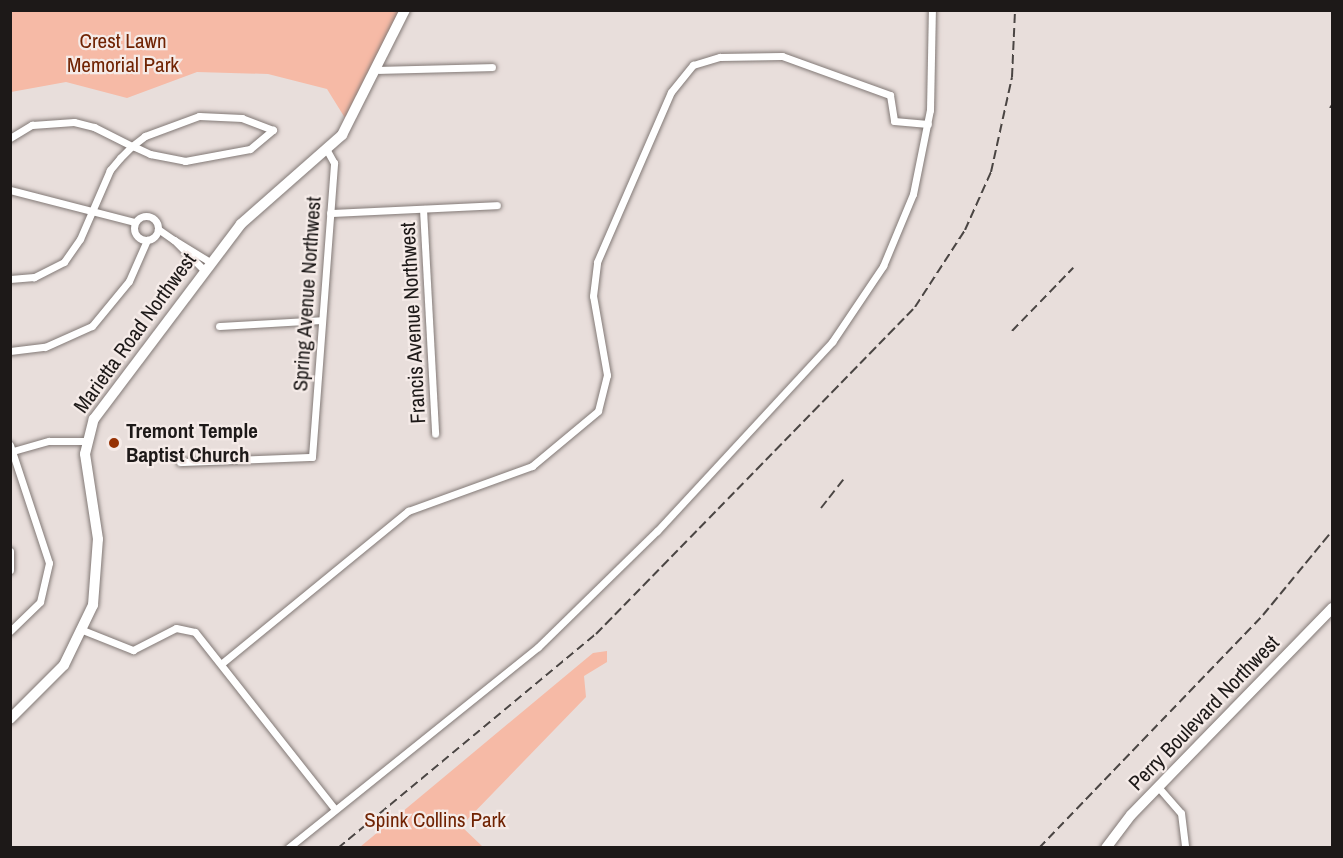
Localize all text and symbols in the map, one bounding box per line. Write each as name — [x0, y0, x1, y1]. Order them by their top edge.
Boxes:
park label: Crest Lawn Memorial Park — [67, 28, 179, 78]
street label: Spring Avenue Northwest — [288, 195, 326, 393]
street label: Francis Avenue Northwest — [395, 221, 431, 425]
street label: Marietta Road Northwest — [69, 248, 201, 418]
place label: Tremont Temple Baptist Church — [126, 418, 258, 468]
marker: Tremont Temple Baptist Church — [107, 436, 121, 450]
street label: Perry Boulevard Northwest — [1123, 630, 1285, 796]
park label: Spink Collins Park — [364, 807, 506, 833]

